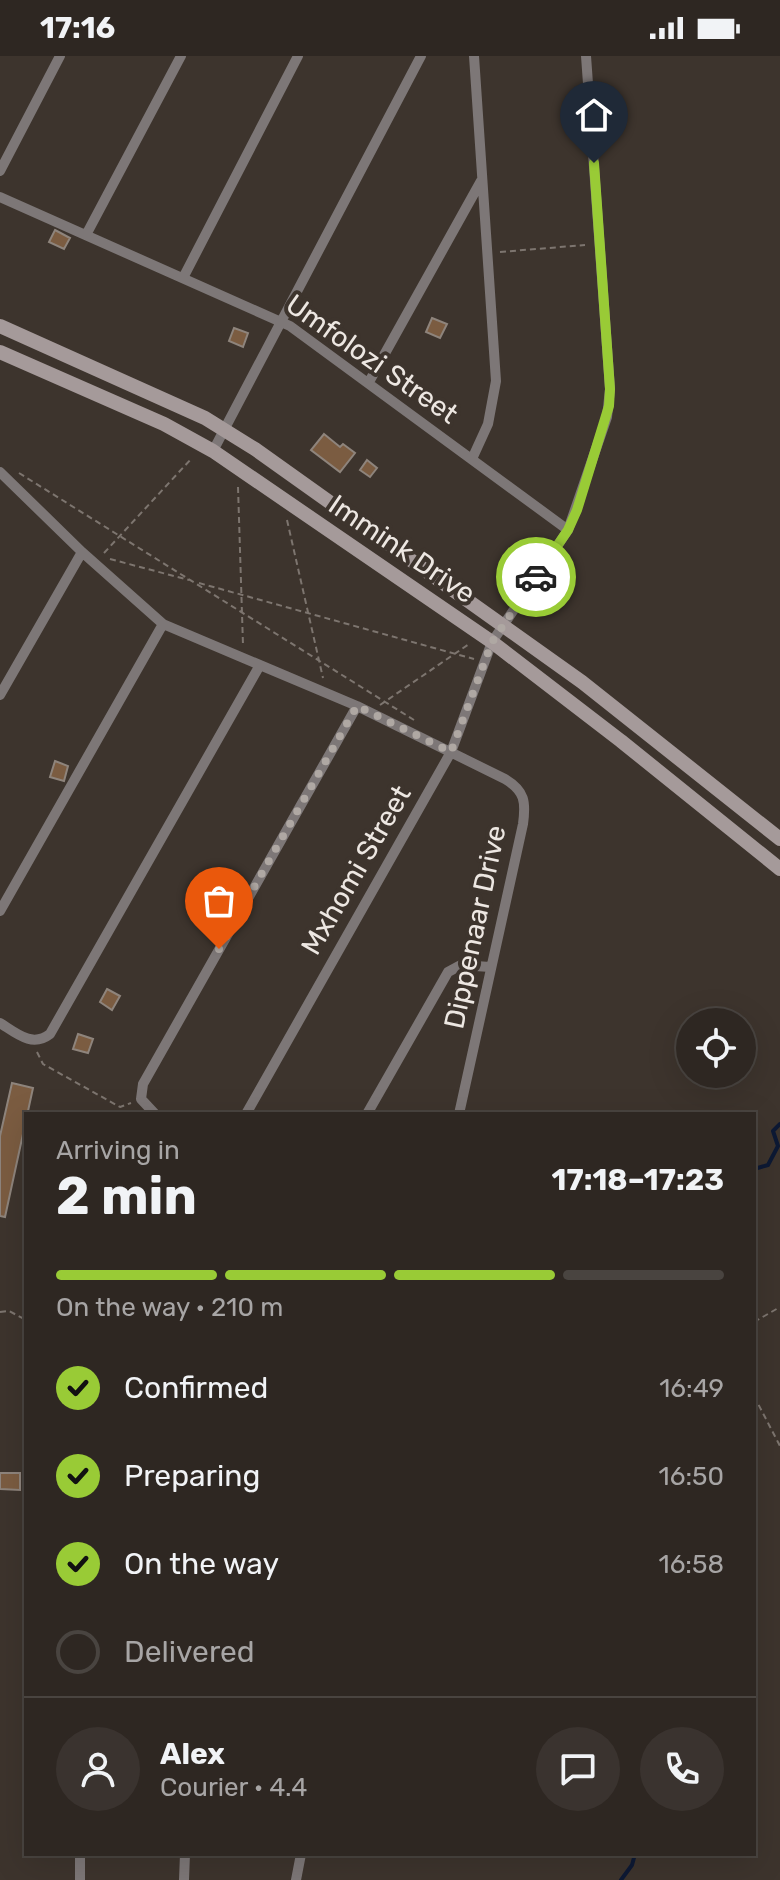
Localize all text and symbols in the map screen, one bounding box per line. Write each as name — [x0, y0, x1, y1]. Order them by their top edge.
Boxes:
text: 17:16 — [40, 10, 115, 46]
pin — [560, 81, 628, 163]
icon: home — [572, 93, 616, 137]
street label: Umfolozi Street — [280, 287, 464, 431]
street label: Immink Drive — [322, 488, 482, 610]
courier — [496, 537, 576, 617]
icon: car — [514, 555, 558, 599]
street label: Mxhomi Street — [294, 779, 418, 960]
street label: Dippenaar Drive — [437, 822, 513, 1032]
pin — [185, 867, 253, 949]
icon: bag — [197, 879, 241, 923]
map controls — [676, 1008, 756, 1088]
button: locate — [676, 1008, 756, 1088]
text: Arriving in — [56, 1135, 180, 1166]
text: 17:18–17:23 — [552, 1162, 724, 1198]
text: 2 min — [56, 1165, 197, 1227]
text: On the way · 210 m — [56, 1292, 283, 1323]
icon: check — [56, 1366, 100, 1410]
text: Confirmed — [124, 1370, 268, 1406]
text: 16:49 — [659, 1373, 724, 1404]
icon: check — [56, 1454, 100, 1498]
text: Preparing — [124, 1458, 260, 1494]
text: 16:50 — [659, 1461, 724, 1492]
icon: check — [56, 1542, 100, 1586]
text: On the way — [124, 1546, 279, 1582]
text: 16:58 — [659, 1549, 724, 1580]
text: Delivered — [124, 1634, 255, 1670]
button: person — [56, 1727, 140, 1811]
button: chat — [536, 1727, 620, 1811]
button: phone — [640, 1727, 724, 1811]
text: Alex — [160, 1736, 225, 1772]
text: Courier · 4.4 — [160, 1772, 307, 1803]

